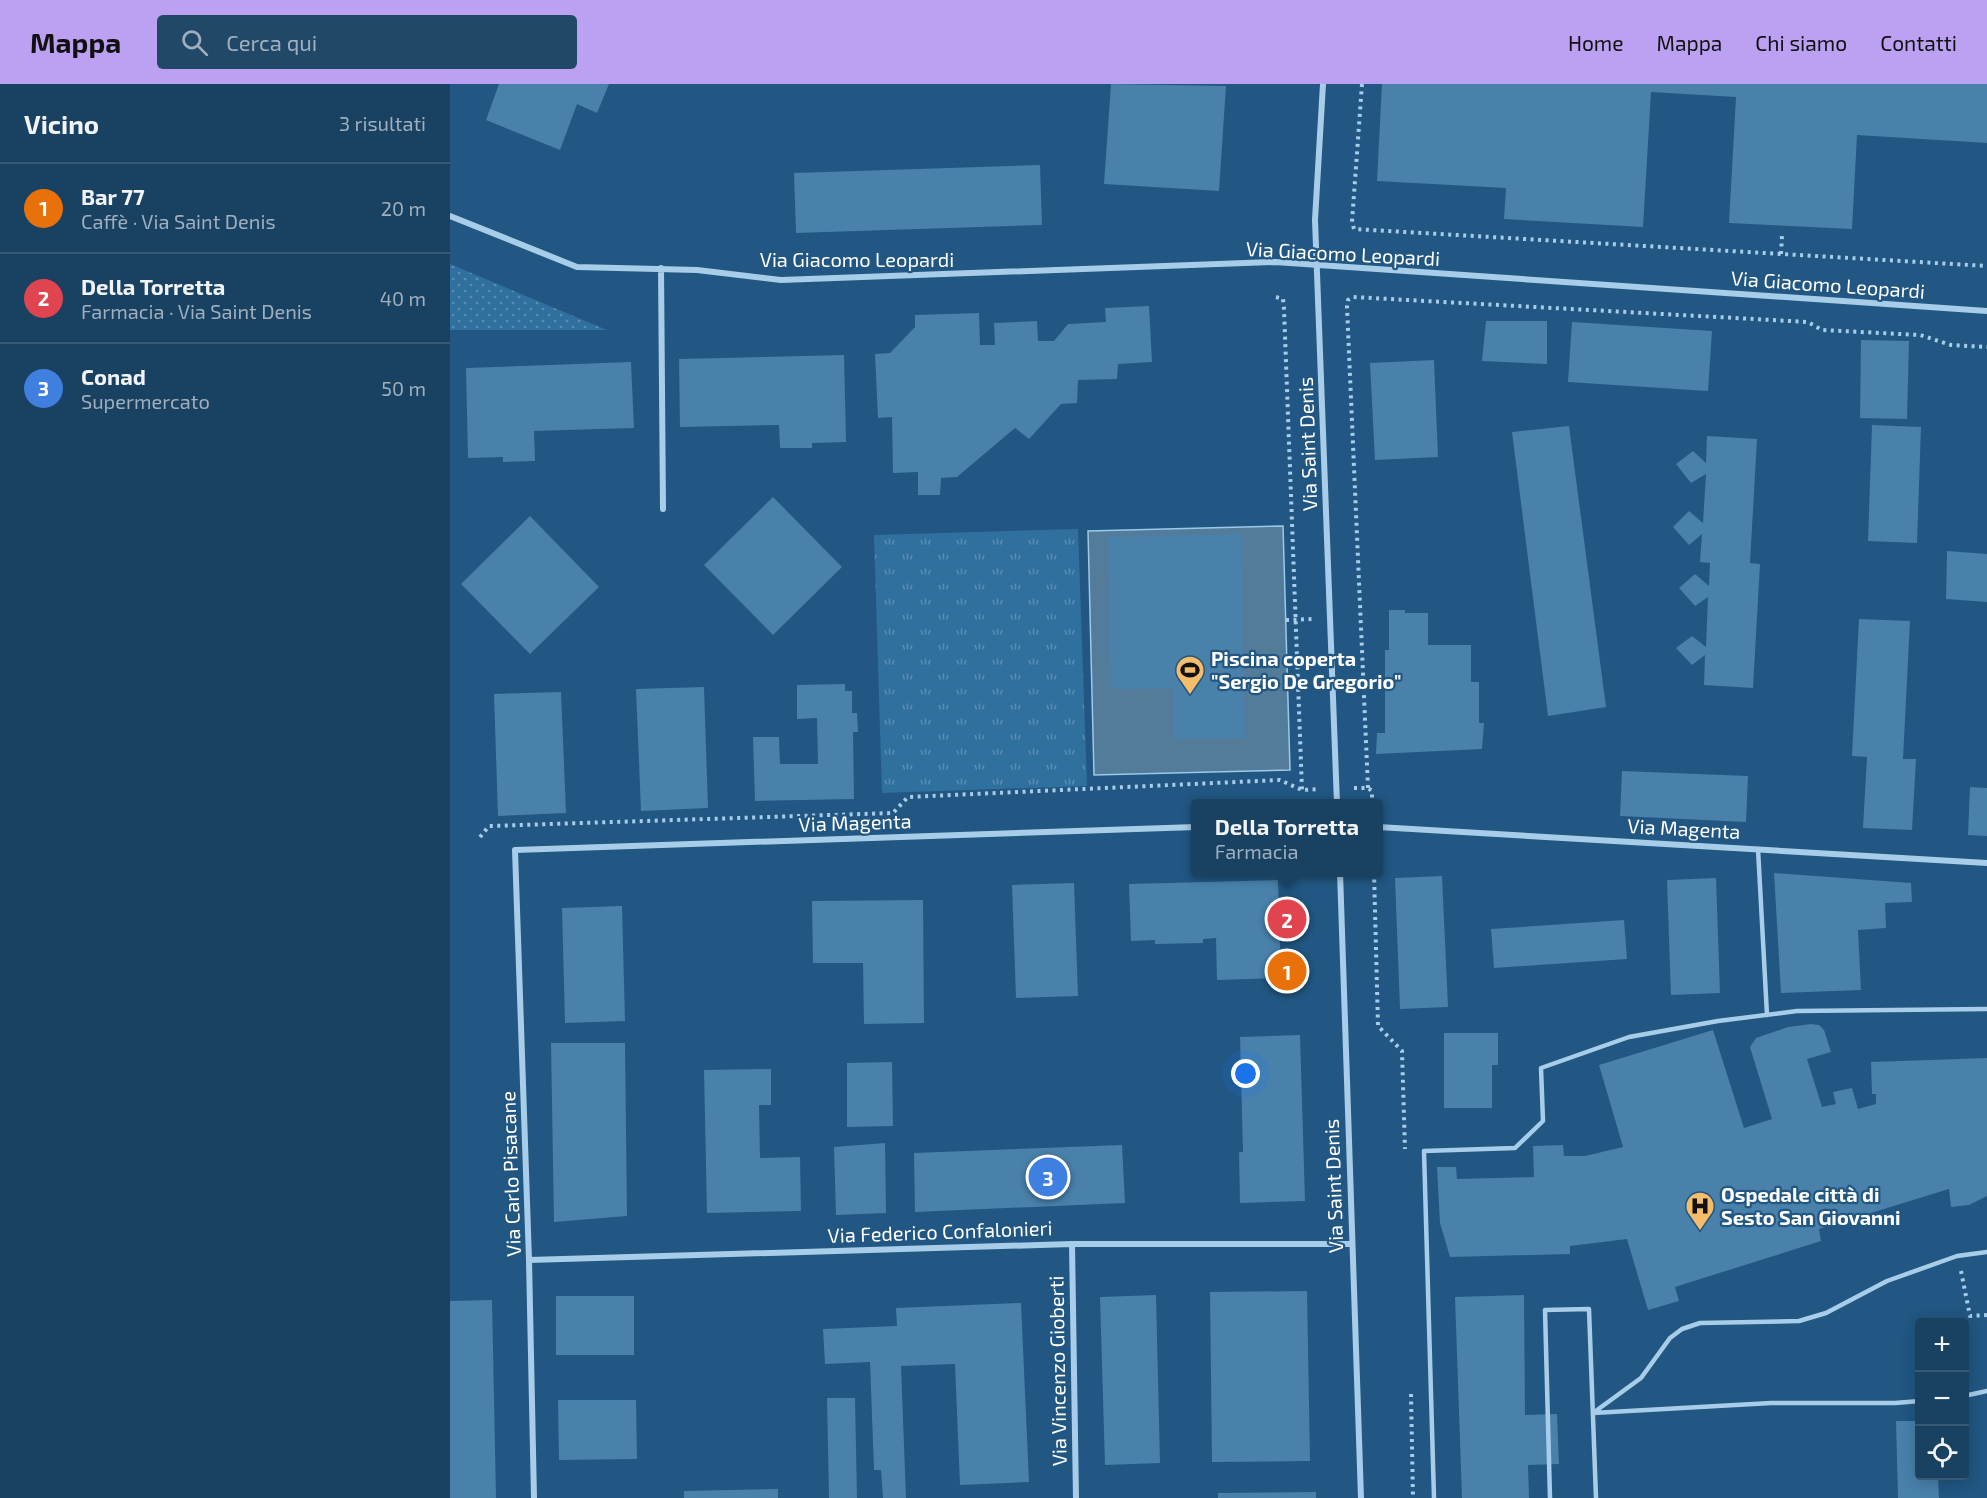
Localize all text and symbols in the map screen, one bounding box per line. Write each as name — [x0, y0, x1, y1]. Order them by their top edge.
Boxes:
search box — [157, 15, 577, 69]
text: Mappa — [30, 25, 121, 59]
icon: search — [178, 26, 211, 59]
text: Cerca qui — [226, 29, 317, 55]
text: Home — [1568, 30, 1624, 55]
text: Mappa — [1657, 30, 1722, 55]
text: Chi siamo — [1755, 30, 1847, 55]
text: Contatti — [1880, 30, 1957, 55]
text: Vicino — [24, 108, 99, 139]
text: 3 risultati — [339, 111, 426, 135]
text: Bar 77 — [81, 183, 145, 209]
text: 1 — [39, 196, 48, 220]
text: 20 m — [381, 196, 426, 220]
text: Caffè · Via Saint Denis — [81, 209, 276, 233]
street label: Via Giacomo Leopardi — [1245, 236, 1441, 270]
street label: Via Giacomo Leopardi — [760, 247, 954, 271]
street label: Via Giacomo Leopardi — [1730, 265, 1926, 303]
text: Della Torretta — [81, 273, 225, 299]
text: 2 — [38, 286, 49, 310]
text: 40 m — [380, 286, 426, 310]
text: Farmacia · Via Saint Denis — [81, 299, 312, 323]
text: Conad — [81, 363, 146, 389]
text: 3 — [38, 376, 49, 400]
text: 50 m — [381, 376, 426, 400]
street label: Via Saint Denis — [1293, 377, 1321, 511]
text: Supermercato — [81, 389, 210, 413]
place label: Piscina coperta "Sergio De Gregorio" — [1211, 646, 1401, 693]
sports icon: Piscina coperta "Sergio De Gregorio" — [1174, 654, 1206, 696]
popup — [1191, 799, 1383, 877]
street label: Via Magenta — [798, 808, 912, 836]
text: Della Torretta — [1215, 813, 1359, 839]
street label: Via Magenta — [1627, 813, 1741, 843]
text: Farmacia — [1215, 839, 1298, 863]
pin: 2 — [1268, 896, 1306, 942]
pin: 1 — [1268, 948, 1306, 994]
your location — [1231, 1059, 1260, 1088]
street label: Via Carlo Pisacane — [495, 1091, 525, 1257]
street label: Via Saint Denis — [1319, 1119, 1347, 1253]
pin: 3 — [1028, 1154, 1068, 1200]
place label: Ospedale città di Sesto San Giovanni — [1721, 1182, 1901, 1229]
hospital icon: Ospedale città di Sesto San Giovanni — [1684, 1190, 1716, 1232]
street label: Via Federico Confalonieri — [827, 1215, 1053, 1247]
street label: Via Vincenzo Gioberti — [1043, 1276, 1071, 1466]
map controls — [1915, 1318, 1969, 1480]
button: + — [1915, 1318, 1969, 1372]
button: − — [1915, 1372, 1969, 1426]
button: locate — [1915, 1426, 1969, 1480]

